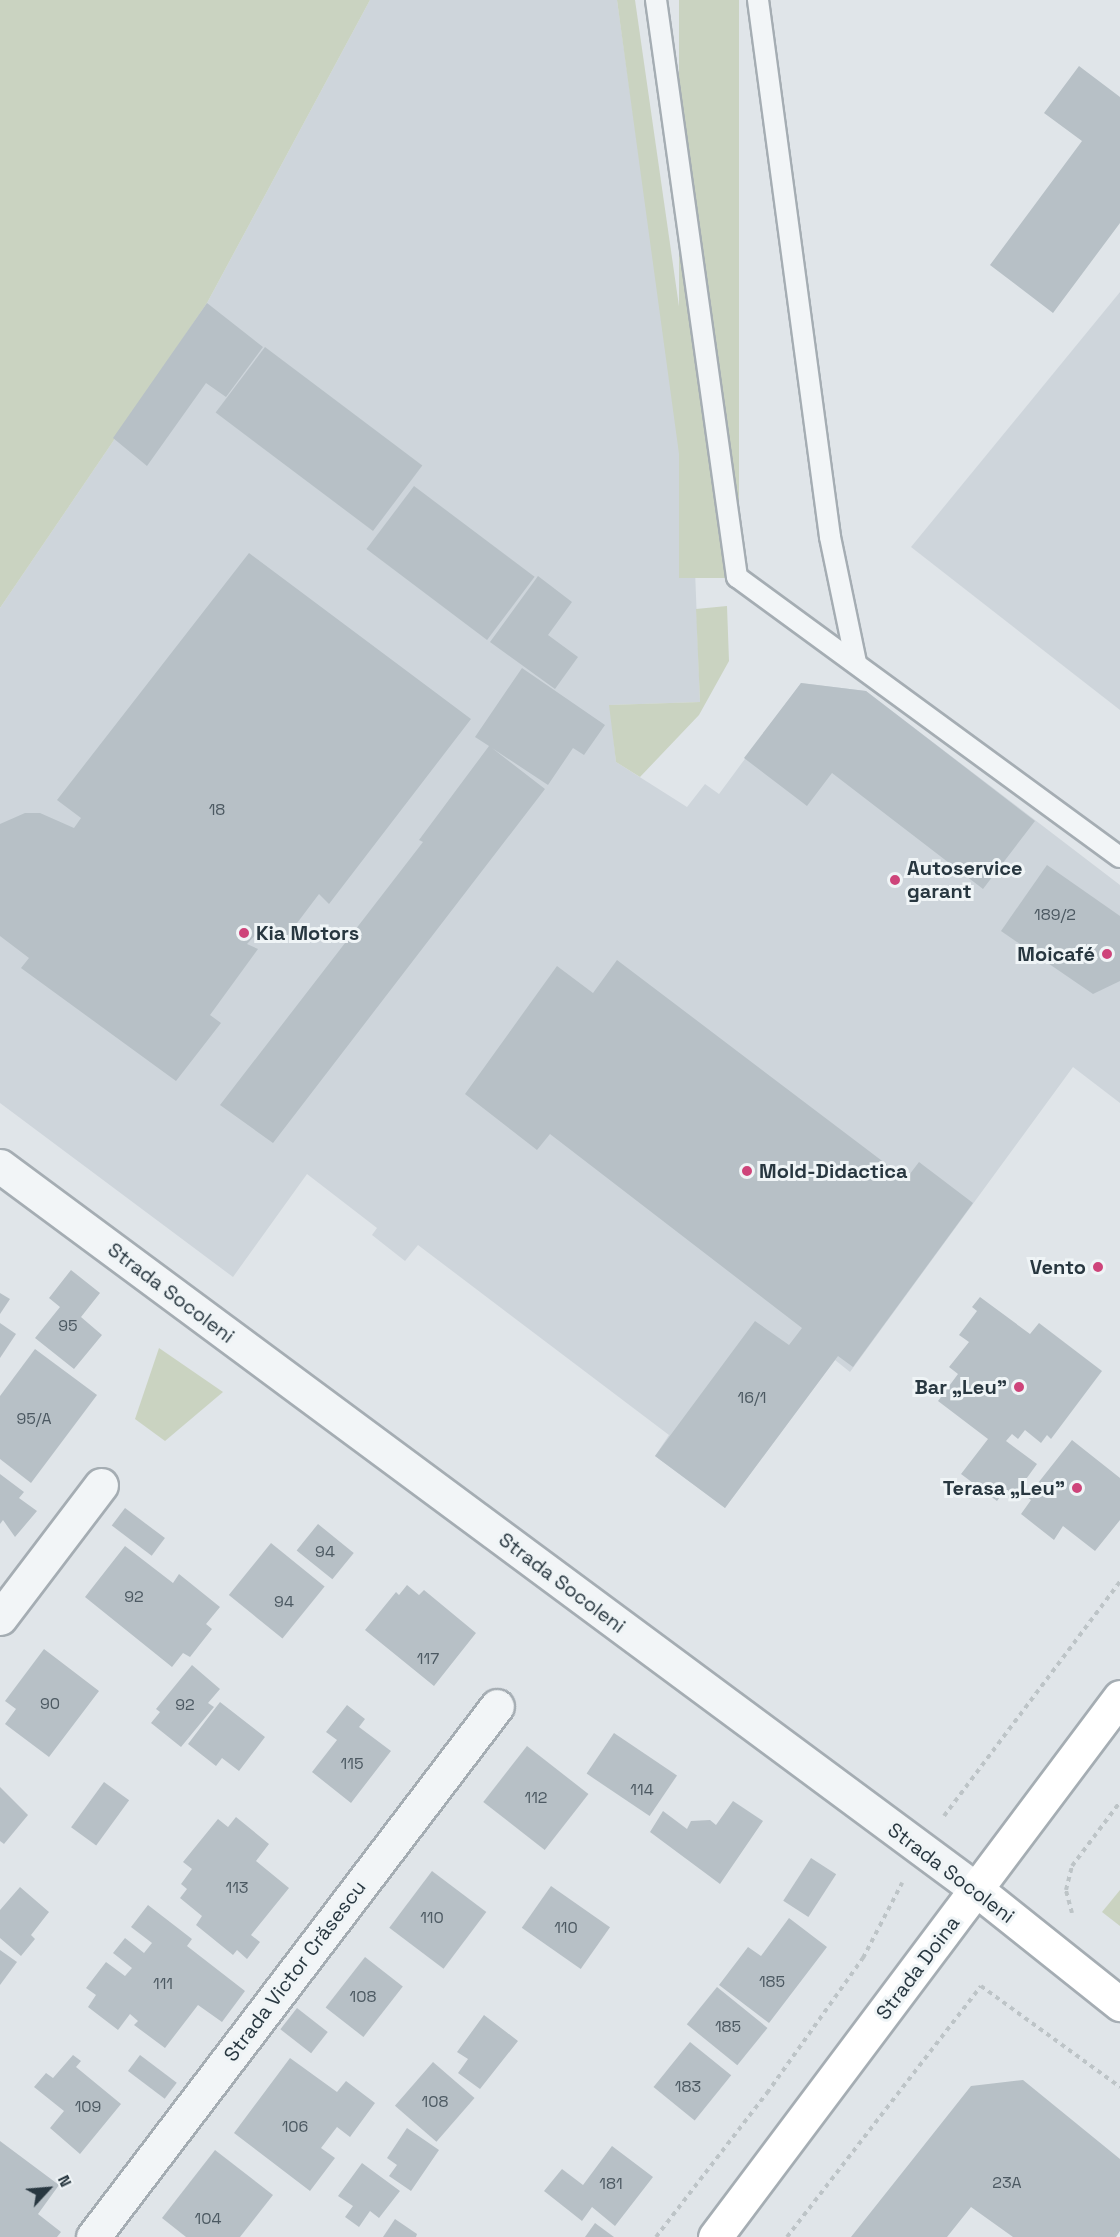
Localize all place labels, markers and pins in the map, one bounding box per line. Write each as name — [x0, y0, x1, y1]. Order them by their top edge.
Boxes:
place label: Autoservice garant — [907, 856, 1022, 903]
marker: Autoservice garant — [888, 873, 902, 887]
place label: Kia Motors — [256, 921, 359, 945]
marker: Kia Motors — [237, 926, 251, 940]
place label: Moicafé — [1017, 942, 1095, 966]
marker: Moicafé — [1100, 947, 1114, 961]
place label: Mold-Didactica — [759, 1159, 907, 1183]
marker: Mold-Didactica — [740, 1164, 754, 1178]
place label: Vento — [1030, 1255, 1086, 1279]
marker: Vento — [1091, 1260, 1105, 1274]
place label: Bar „Leu” — [914, 1375, 1007, 1399]
marker: Bar „Leu” — [1012, 1380, 1026, 1394]
place label: Terasa „Leu” — [942, 1476, 1065, 1500]
marker: Terasa „Leu” — [1070, 1481, 1084, 1495]

